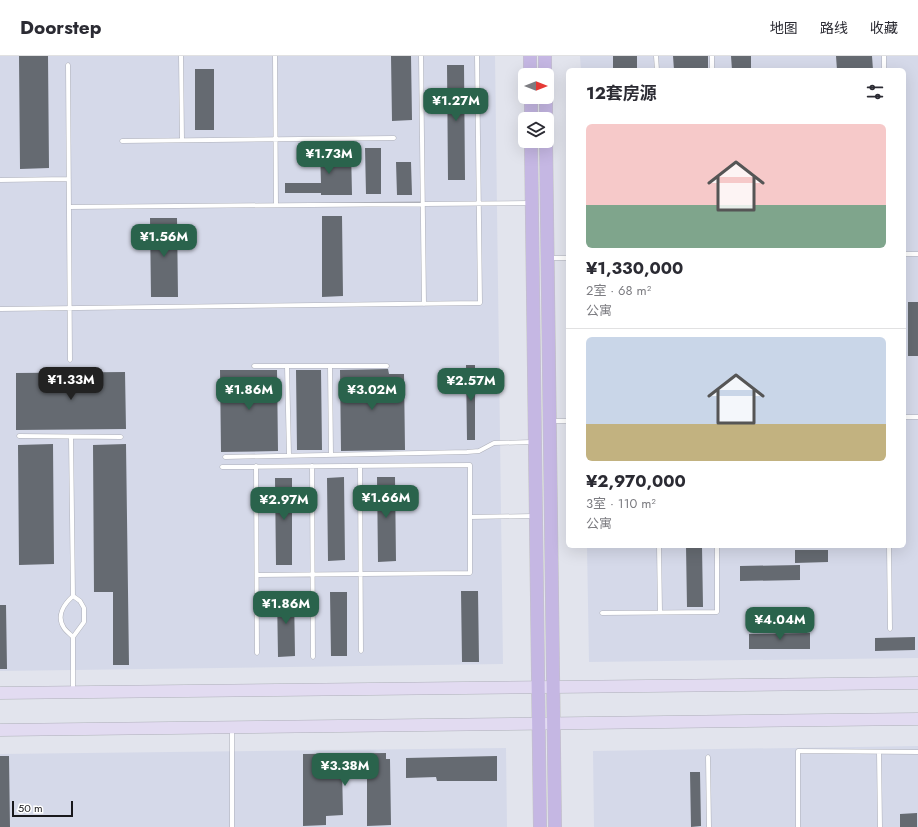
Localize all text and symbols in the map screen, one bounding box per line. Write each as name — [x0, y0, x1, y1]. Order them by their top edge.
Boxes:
text: Doorstep — [20, 14, 101, 41]
text: 地图 — [770, 18, 798, 38]
text: 路线 — [820, 18, 848, 38]
text: 收藏 — [870, 18, 898, 38]
north arrow — [518, 68, 554, 104]
map controls — [518, 68, 554, 148]
text: 12套房源 — [586, 81, 657, 105]
icon: filters — [864, 81, 886, 103]
pin: ¥1.27M — [423, 88, 489, 122]
text: ¥1.27M — [432, 91, 480, 110]
button: layers — [518, 112, 554, 148]
pin: ¥1.73M — [296, 141, 362, 175]
text: ¥1.73M — [306, 144, 353, 163]
icon: home — [700, 150, 772, 222]
pin: ¥1.56M — [131, 224, 197, 258]
text: ¥1.56M — [140, 227, 188, 246]
text: ¥1,330,000 — [586, 256, 683, 280]
text: 2室 · 68 m² — [586, 281, 651, 300]
text: 公寓 — [586, 301, 612, 320]
icon: home — [700, 363, 772, 435]
pin: ¥1.33M — [38, 367, 104, 401]
pin: ¥2.57M — [438, 368, 504, 402]
text: ¥1.33M — [47, 370, 95, 389]
text: ¥2.57M — [446, 371, 496, 390]
pin: ¥1.86M — [216, 377, 282, 411]
pin: ¥3.02M — [339, 377, 405, 411]
text: ¥1.86M — [225, 380, 273, 399]
text: ¥3.02M — [347, 380, 397, 399]
text: ¥2,970,000 — [586, 469, 686, 493]
pin: ¥1.66M — [353, 485, 419, 519]
pin: ¥2.97M — [251, 487, 317, 521]
text: ¥1.66M — [362, 488, 410, 507]
text: ¥2.97M — [259, 490, 309, 509]
text: 3室 · 110 m² — [586, 494, 656, 513]
text: 公寓 — [586, 514, 612, 533]
pin: ¥1.86M — [253, 591, 319, 625]
text: ¥1.86M — [262, 594, 310, 613]
pin: ¥4.04M — [747, 607, 813, 641]
text: ¥4.04M — [754, 610, 806, 629]
pin: ¥3.38M — [312, 753, 378, 787]
text: ¥3.38M — [321, 756, 369, 775]
scale bar — [12, 799, 73, 818]
text: 50 m — [18, 800, 43, 816]

